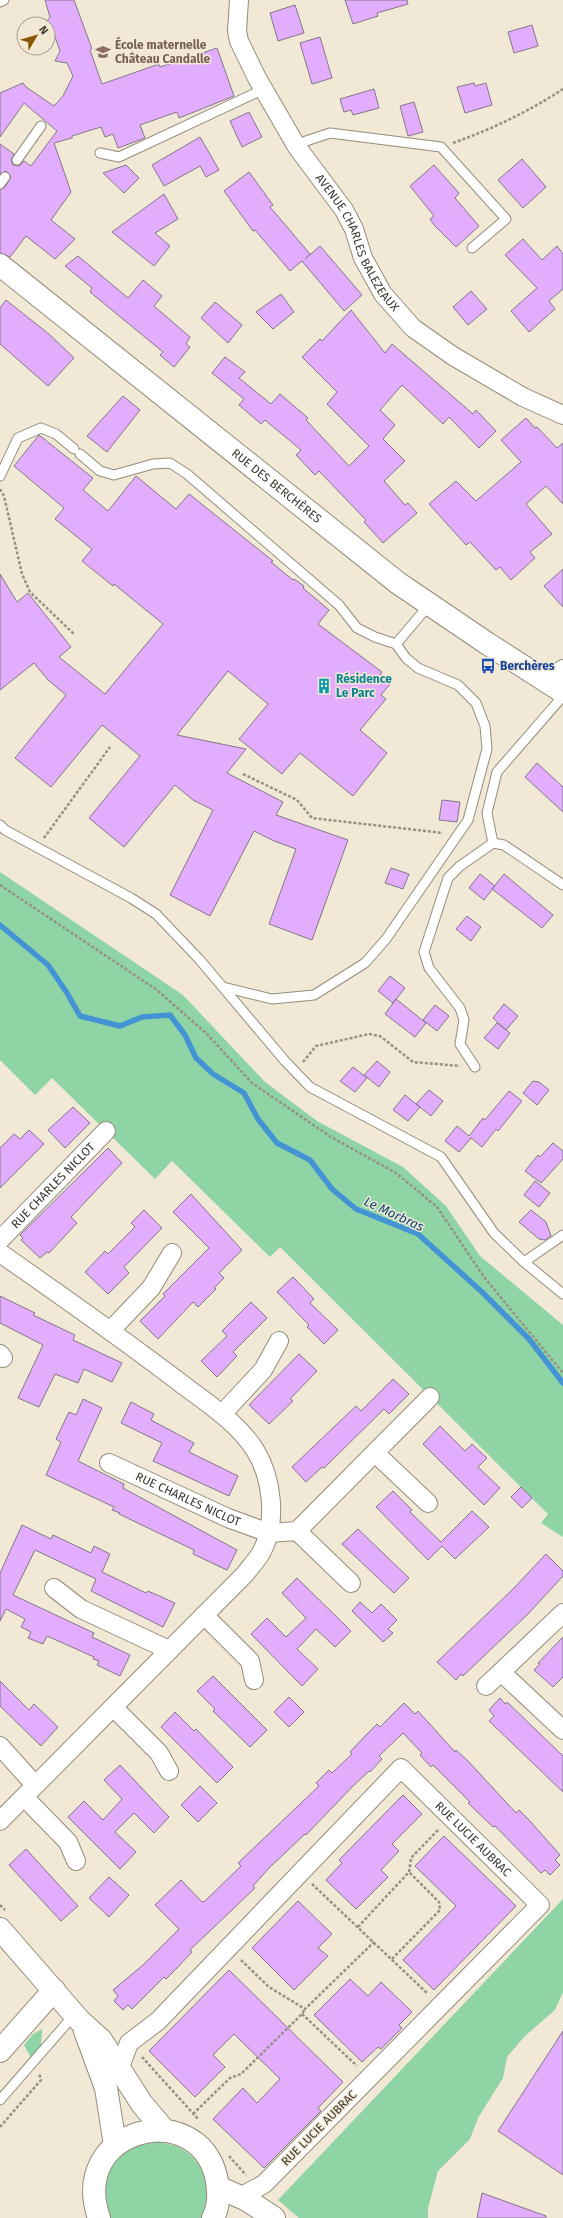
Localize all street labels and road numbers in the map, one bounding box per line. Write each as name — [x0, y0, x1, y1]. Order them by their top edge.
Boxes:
street label: AVENUE CHARLES BALEZEAUX — [313, 171, 402, 315]
street label: RUE DES BERCHÈRES — [229, 446, 325, 526]
street label: RUE CHARLES NICLOT — [8, 1139, 98, 1231]
street label: RUE CHARLES NICLOT — [133, 1469, 243, 1529]
street label: RUE LUCIE AUBRAC — [432, 1799, 514, 1880]
street label: RUE LUCIE AUBRAC — [278, 2087, 360, 2169]

